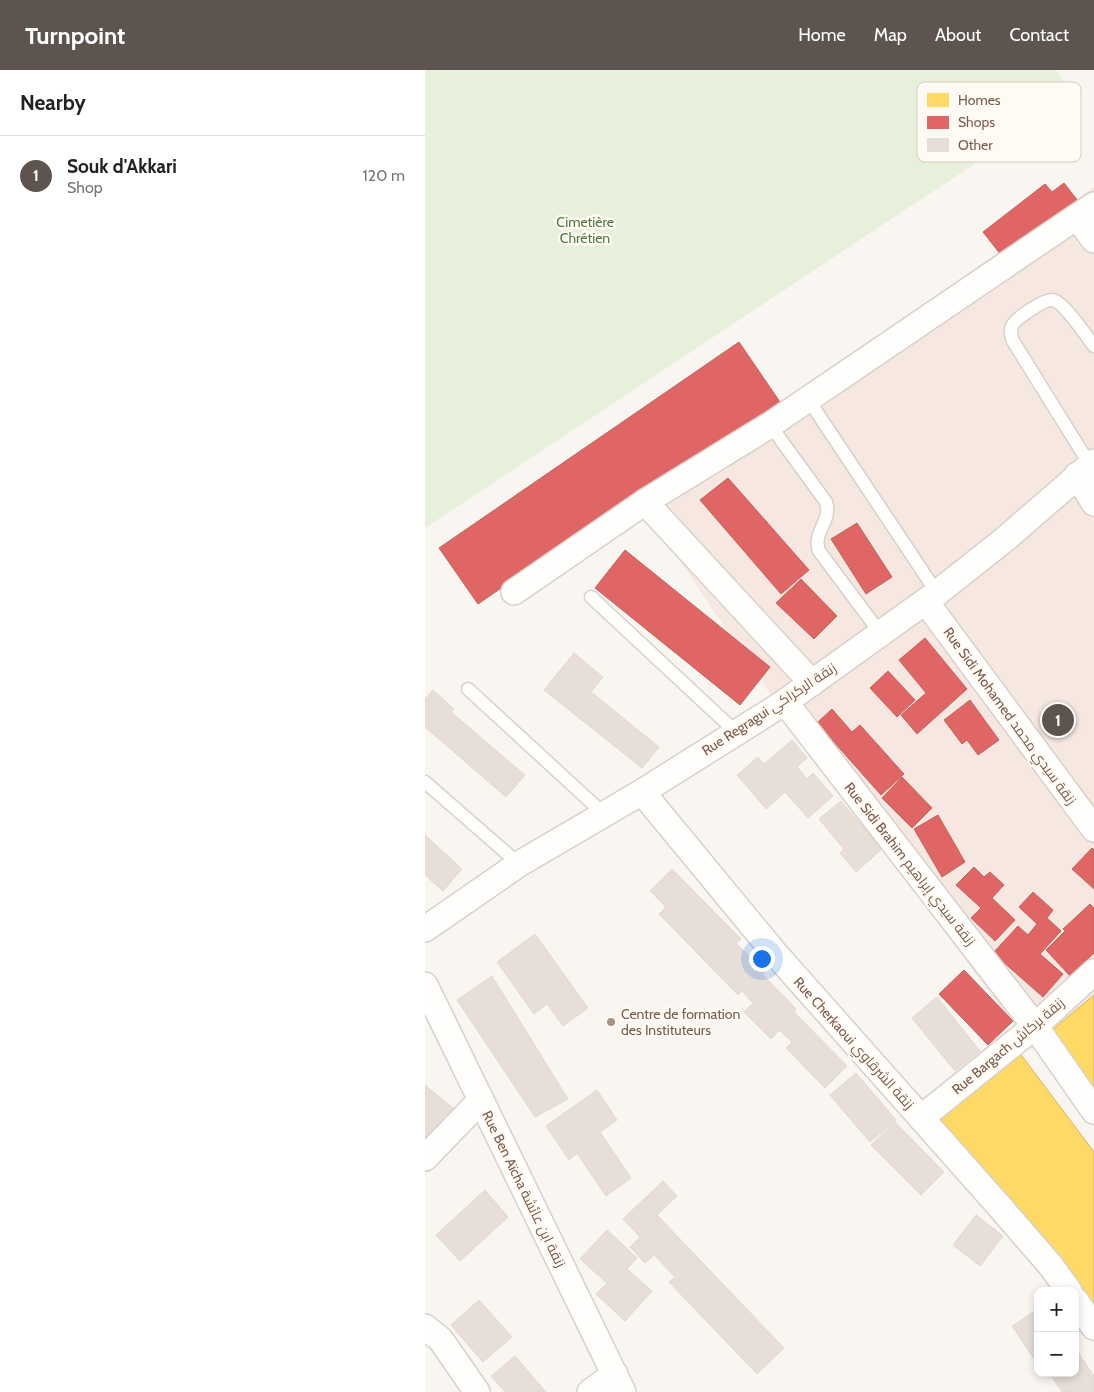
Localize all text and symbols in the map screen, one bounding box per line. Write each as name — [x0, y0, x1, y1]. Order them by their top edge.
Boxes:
text: Turnpoint — [25, 21, 125, 50]
text: Home — [798, 24, 846, 46]
text: Map — [874, 24, 907, 46]
text: About — [935, 24, 981, 46]
text: Contact — [1009, 24, 1069, 46]
legend — [917, 82, 1081, 162]
text: Nearby — [20, 90, 86, 115]
text: Homes — [958, 91, 1001, 109]
text: Shops — [958, 113, 995, 131]
text: Other — [958, 136, 993, 154]
text: Souk d'Akkari — [67, 155, 177, 178]
text: 1 — [33, 166, 39, 185]
text: 120 m — [363, 166, 405, 185]
text: Shop — [67, 178, 103, 197]
park label: Cimetière Chrétien — [556, 213, 614, 247]
street label: Rue Sidi Mohamed زنقة سيدي محمد — [937, 624, 1081, 810]
street label: Rue Regragui زنقة الركراكي — [698, 659, 841, 762]
pin: 1 — [1042, 701, 1074, 739]
street label: Rue Sidi Brahim زنقة سيدي إبراهيم — [838, 779, 979, 951]
your location — [749, 946, 775, 972]
street label: Rue Cherkaoui زنقة الشرقاوي — [788, 973, 918, 1115]
street label: Rue Bargach زنقة بركاش — [948, 994, 1068, 1098]
place label: Centre de formation des Instituteurs — [621, 1005, 741, 1039]
marker: Centre de formation des Instituteurs — [605, 1016, 617, 1028]
street label: Rue Ben Aïcha زنقة ابن عائشة — [478, 1108, 570, 1270]
map controls — [1034, 1287, 1079, 1377]
button: + — [1034, 1287, 1079, 1332]
button: − — [1034, 1332, 1079, 1377]

